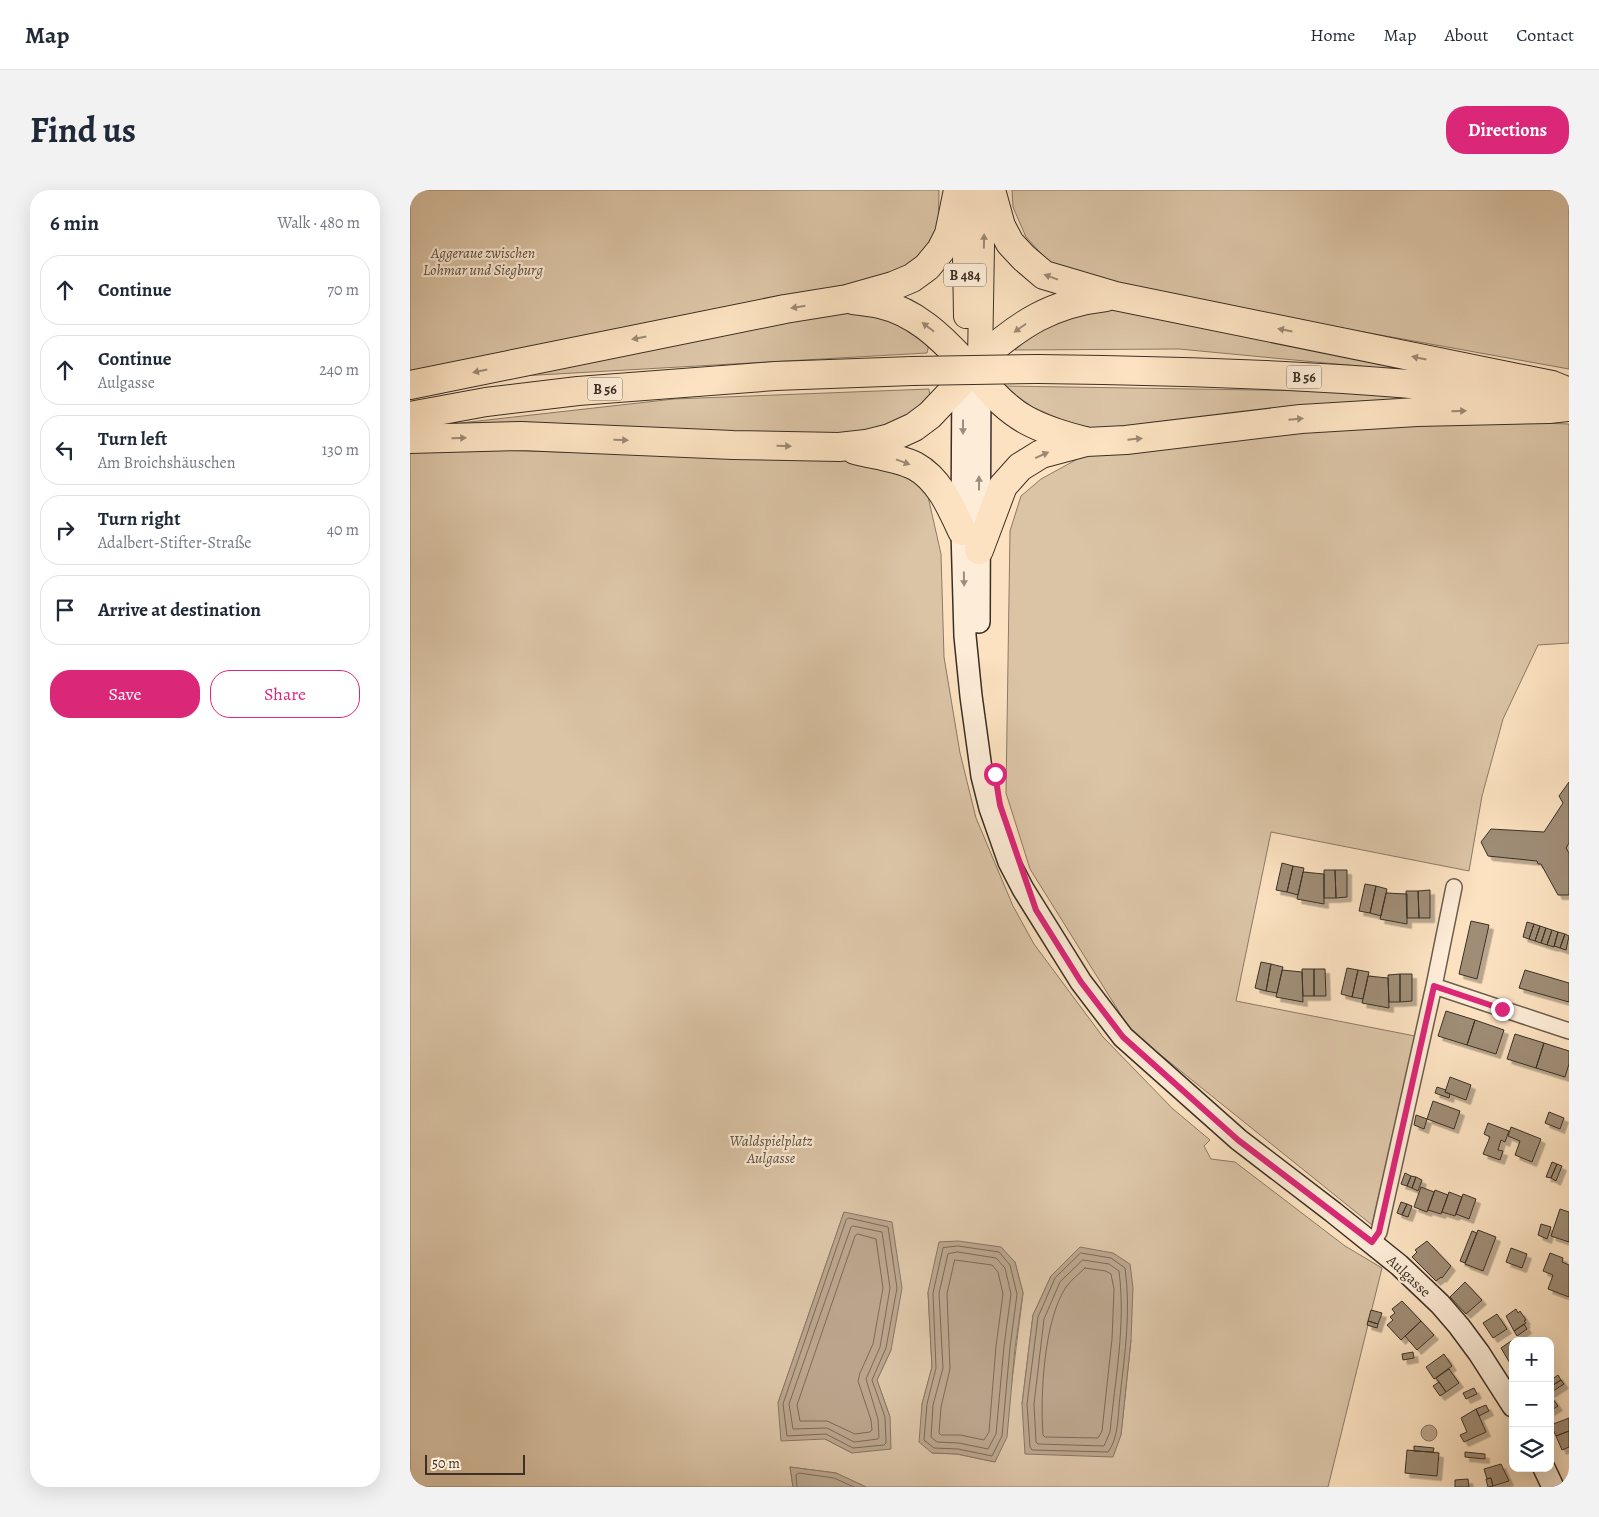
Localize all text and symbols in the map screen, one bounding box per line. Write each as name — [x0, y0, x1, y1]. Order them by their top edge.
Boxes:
text: Map — [25, 19, 69, 51]
text: Home — [1310, 23, 1355, 47]
text: Map — [1383, 23, 1416, 47]
text: About — [1444, 23, 1488, 47]
text: Contact — [1516, 23, 1574, 47]
text: Find us — [30, 106, 136, 154]
button: Directions — [1446, 106, 1569, 154]
text: 6 min — [50, 209, 99, 237]
text: Walk · 480 m — [278, 212, 360, 234]
one-way arrow — [980, 233, 988, 249]
park label: Aggeraue zwischen Lohmar und Siegburg — [423, 243, 543, 280]
road number: B 484 — [944, 264, 986, 286]
one-way arrow — [1044, 273, 1059, 280]
icon: ahead — [51, 276, 79, 304]
text: Continue — [98, 277, 172, 303]
text: 70 m — [327, 279, 359, 301]
one-way arrow — [790, 303, 806, 311]
one-way arrow — [921, 322, 935, 332]
one-way arrow — [1014, 323, 1027, 333]
one-way arrow — [1277, 326, 1292, 334]
one-way arrow — [631, 335, 647, 343]
text: Continue — [98, 346, 172, 372]
one-way arrow — [1411, 353, 1427, 361]
icon: ahead — [51, 356, 79, 384]
text: 240 m — [319, 359, 359, 381]
road number: B 56 — [1286, 366, 1322, 388]
one-way arrow — [471, 367, 487, 375]
text: Aulgasse — [98, 372, 155, 394]
road number: B 56 — [588, 378, 622, 400]
one-way arrow — [1451, 407, 1467, 415]
one-way arrow — [1289, 415, 1305, 423]
one-way arrow — [959, 419, 967, 435]
text: Turn left — [98, 426, 167, 452]
one-way arrow — [451, 434, 467, 442]
one-way arrow — [1127, 435, 1143, 443]
icon: left — [51, 436, 79, 464]
one-way arrow — [613, 437, 629, 445]
text: 130 m — [322, 439, 359, 461]
one-way arrow — [776, 442, 792, 450]
one-way arrow — [1035, 451, 1049, 459]
text: Am Broichshäuschen — [98, 452, 235, 474]
one-way arrow — [896, 458, 911, 466]
one-way arrow — [975, 475, 983, 491]
text: Turn right — [98, 506, 180, 532]
icon: right — [51, 516, 79, 544]
text: 40 m — [327, 519, 359, 541]
text: Adalbert-Stifter-Straße — [98, 532, 251, 554]
one-way arrow — [960, 572, 968, 588]
icon: arrive — [51, 596, 79, 624]
text: Arrive at destination — [98, 597, 261, 623]
button: Save — [50, 670, 200, 718]
button: Share — [210, 670, 360, 718]
route start — [984, 763, 1007, 786]
route end — [1491, 998, 1514, 1021]
park label: Waldspielplatz Aulgasse — [730, 1131, 812, 1168]
street label: Aulgasse — [1382, 1250, 1436, 1302]
map controls — [1509, 1337, 1554, 1472]
button: + — [1509, 1337, 1554, 1382]
button: − — [1509, 1382, 1554, 1427]
button: layers — [1509, 1427, 1554, 1472]
scale bar — [425, 1452, 525, 1475]
text: 50 m — [432, 1454, 460, 1473]

